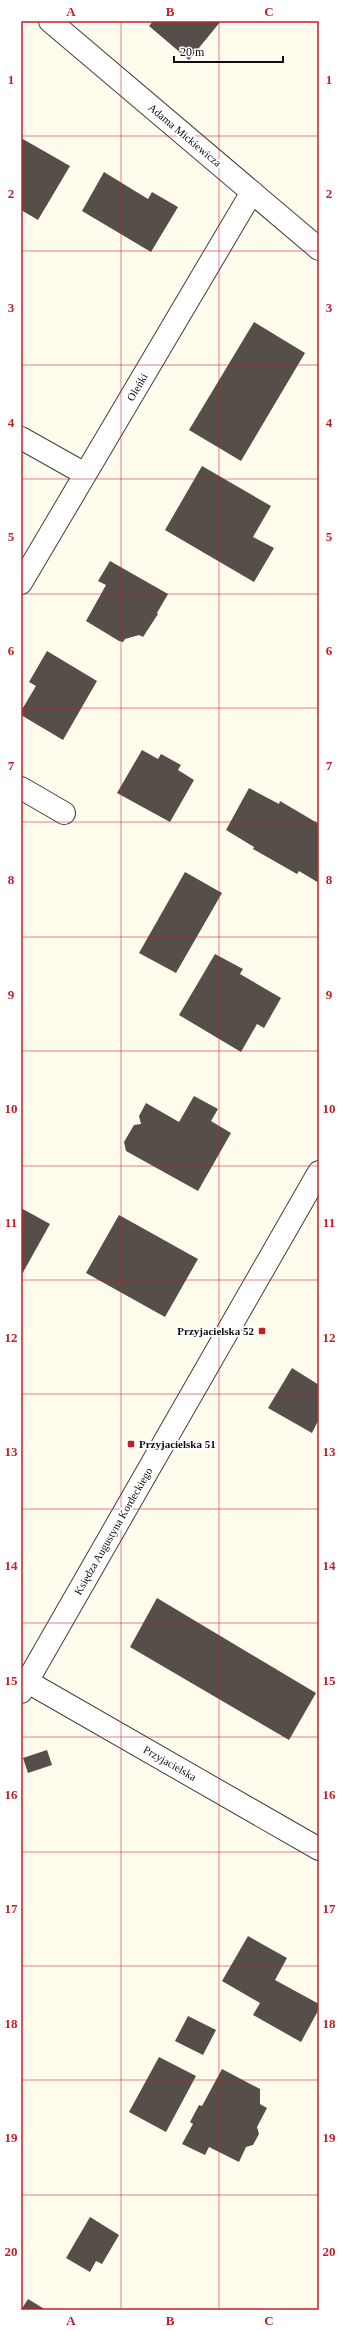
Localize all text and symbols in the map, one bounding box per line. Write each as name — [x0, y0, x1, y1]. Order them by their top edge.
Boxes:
text: A — [66, 4, 76, 19]
text: B — [166, 4, 175, 19]
text: C — [264, 4, 274, 19]
scale bar — [174, 38, 283, 64]
text: 20 m — [180, 45, 205, 59]
text: 1 — [8, 72, 14, 87]
text: 1 — [326, 72, 332, 87]
street label: Adama Mickiewicza — [146, 101, 224, 169]
text: 2 — [8, 186, 14, 201]
text: 2 — [326, 186, 332, 201]
text: 3 — [8, 300, 15, 315]
text: 3 — [326, 300, 333, 315]
street label: Oleńki — [124, 371, 150, 403]
text: 4 — [8, 415, 15, 430]
text: 4 — [326, 415, 333, 430]
text: 5 — [8, 529, 15, 544]
text: 5 — [326, 529, 333, 544]
text: 6 — [8, 643, 15, 658]
text: 6 — [326, 643, 333, 658]
text: 7 — [8, 758, 15, 773]
text: 7 — [326, 758, 333, 773]
text: 8 — [8, 872, 15, 887]
text: 8 — [326, 872, 333, 887]
text: 9 — [8, 987, 15, 1002]
text: 9 — [326, 987, 333, 1002]
text: 10 — [5, 1101, 18, 1116]
text: 10 — [323, 1101, 336, 1116]
text: 11 — [5, 1215, 17, 1230]
text: 11 — [323, 1215, 335, 1230]
place label: Przyjacielska 52 — [177, 1325, 254, 1337]
marker: Przyjacielska 52 — [257, 1326, 267, 1336]
text: 12 — [5, 1330, 18, 1345]
text: 12 — [323, 1330, 336, 1345]
place label: Przyjacielska 51 — [139, 1438, 216, 1450]
marker: Przyjacielska 51 — [126, 1439, 136, 1449]
text: 13 — [5, 1444, 18, 1459]
text: 13 — [323, 1444, 336, 1459]
street label: Księdza Augustyna Kordeckiego — [72, 1465, 155, 1597]
text: 14 — [5, 1558, 18, 1573]
text: 14 — [323, 1558, 336, 1573]
text: 15 — [5, 1673, 18, 1688]
text: 15 — [323, 1673, 336, 1688]
street label: Przyjacielska — [142, 1743, 198, 1783]
text: 16 — [5, 1787, 18, 1802]
text: 16 — [323, 1787, 336, 1802]
text: 17 — [5, 1901, 18, 1916]
text: 17 — [323, 1901, 336, 1916]
text: 18 — [5, 2016, 18, 2031]
text: 18 — [323, 2016, 336, 2031]
text: 19 — [5, 2130, 18, 2145]
text: 19 — [323, 2130, 336, 2145]
text: 20 — [5, 2244, 18, 2259]
text: 20 — [323, 2244, 336, 2259]
text: A — [66, 2313, 76, 2328]
text: B — [166, 2313, 175, 2328]
text: C — [264, 2313, 274, 2328]

